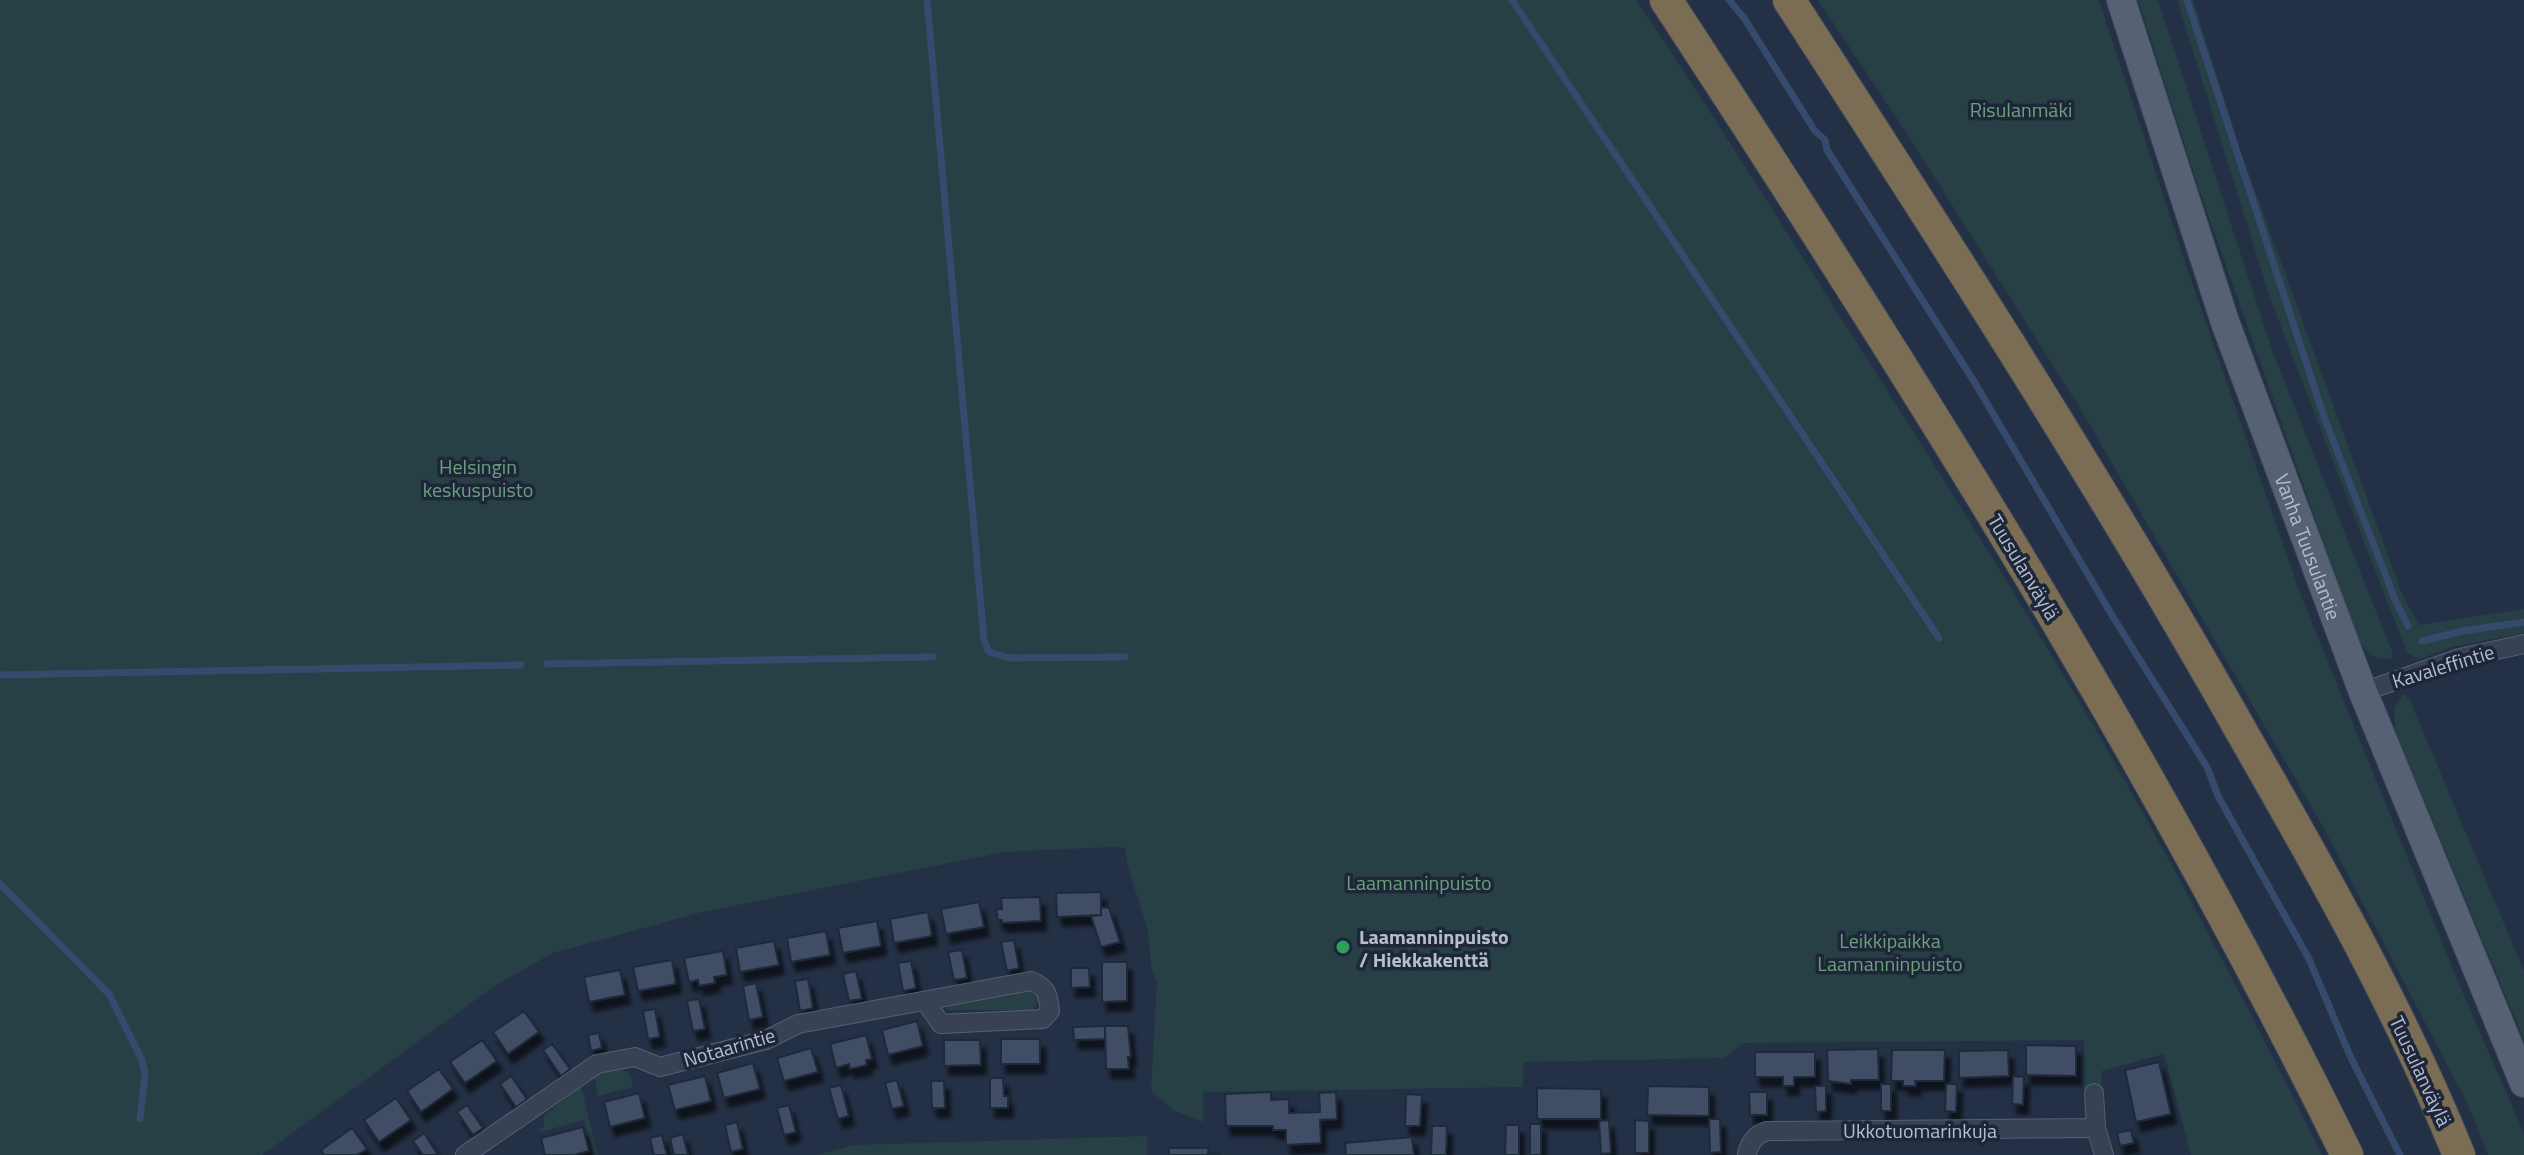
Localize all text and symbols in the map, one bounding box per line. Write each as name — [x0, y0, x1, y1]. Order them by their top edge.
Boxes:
park label: Risulanmäki — [1970, 94, 2072, 125]
park label: Helsingin keskuspuisto — [423, 451, 533, 505]
street label: Vanha Tuusulantie — [2267, 469, 2350, 624]
street label: Tuusulanväylä — [1980, 508, 2068, 626]
street label: Kavaleffintie — [2388, 636, 2498, 696]
park label: Laamanninpuisto — [1346, 867, 1492, 898]
place label: Laamanninpuisto / Hiekkakenttä — [1359, 921, 1509, 975]
park label: Leikkipaikka Laamanninpuisto — [1817, 925, 1963, 979]
marker: Laamanninpuisto / Hiekkakenttä — [1334, 938, 1352, 956]
street label: Tuusulanväylä — [2382, 1011, 2460, 1131]
street label: Notaarintie — [679, 1019, 779, 1075]
street label: Ukkotuomarinkuja — [1843, 1115, 1997, 1146]

